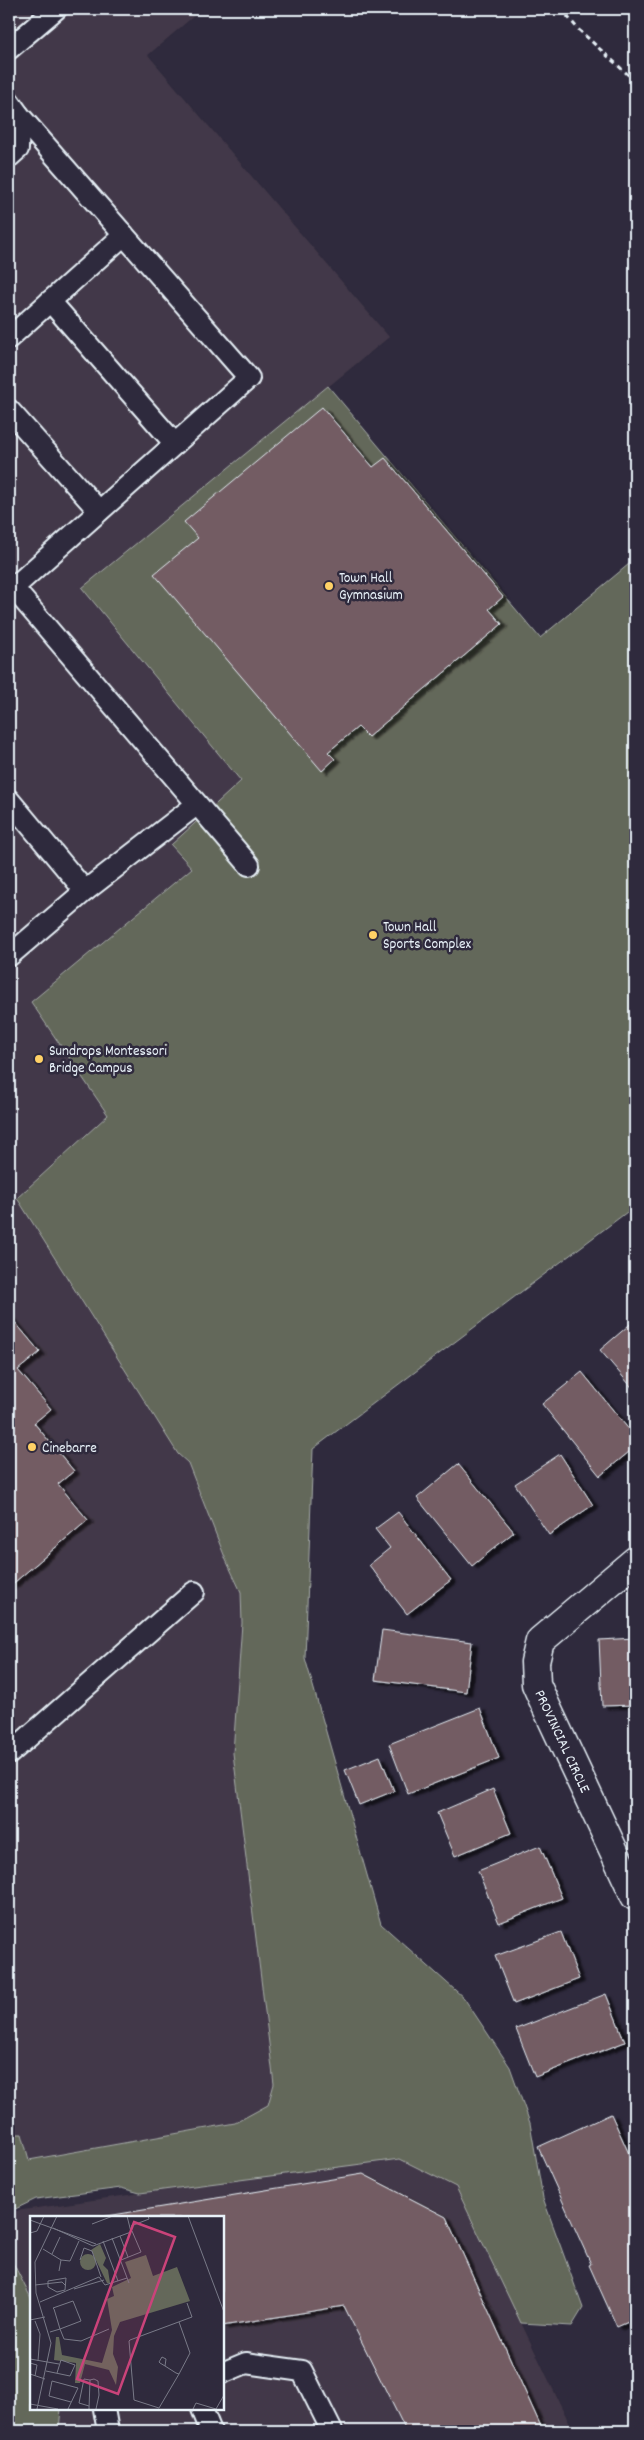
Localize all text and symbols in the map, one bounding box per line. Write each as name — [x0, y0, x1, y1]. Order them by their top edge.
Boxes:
place label: Town Hall Gymnasium — [339, 568, 403, 607]
marker: Town Hall Gymnasium — [323, 580, 335, 592]
place label: Town Hall Sports Complex — [383, 917, 472, 956]
marker: Town Hall Sports Complex — [367, 929, 379, 941]
place label: Sundrops Montessori Bridge Campus — [49, 1041, 167, 1080]
marker: Sundrops Montessori Bridge Campus — [33, 1053, 45, 1065]
place label: Cinebarre — [42, 1438, 97, 1460]
marker: Cinebarre — [26, 1441, 38, 1453]
street label: PROVINCIAL CIRCLE — [528, 1687, 595, 1797]
inset map — [30, 2216, 224, 2410]

